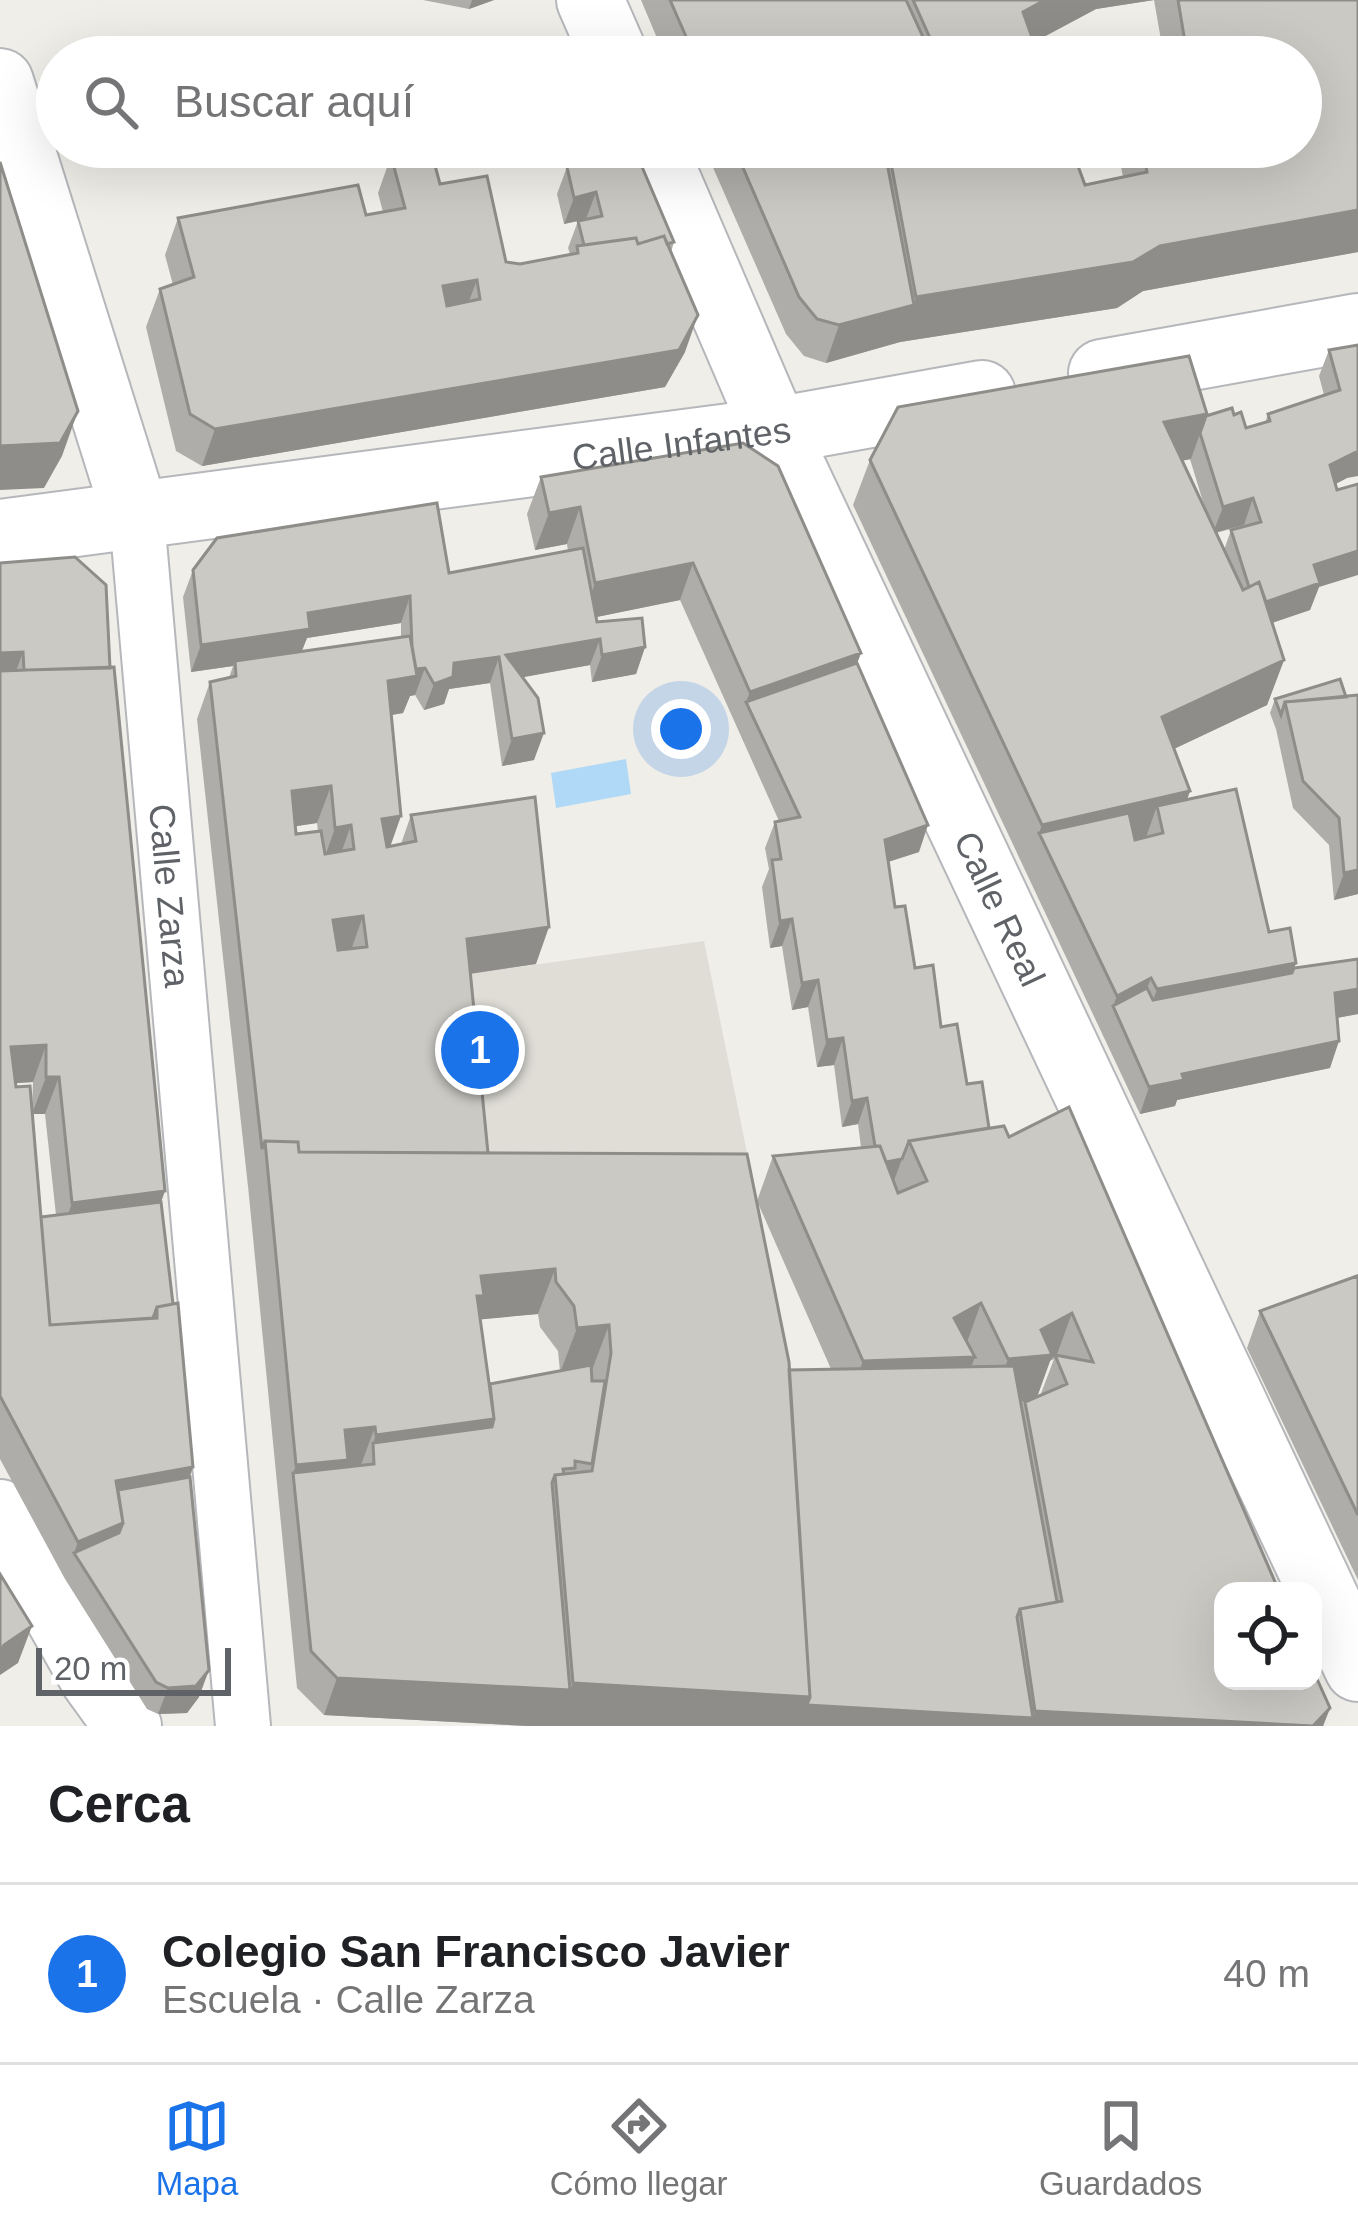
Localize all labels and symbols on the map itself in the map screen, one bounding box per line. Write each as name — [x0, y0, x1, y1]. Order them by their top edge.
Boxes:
street label: Calle Infantes — [569, 408, 794, 478]
your location — [651, 699, 711, 759]
street label: Calle Zarza — [142, 802, 199, 990]
street label: Calle Real — [946, 825, 1054, 992]
pin: 1 — [441, 1005, 519, 1095]
scale bar — [36, 1642, 231, 1695]

